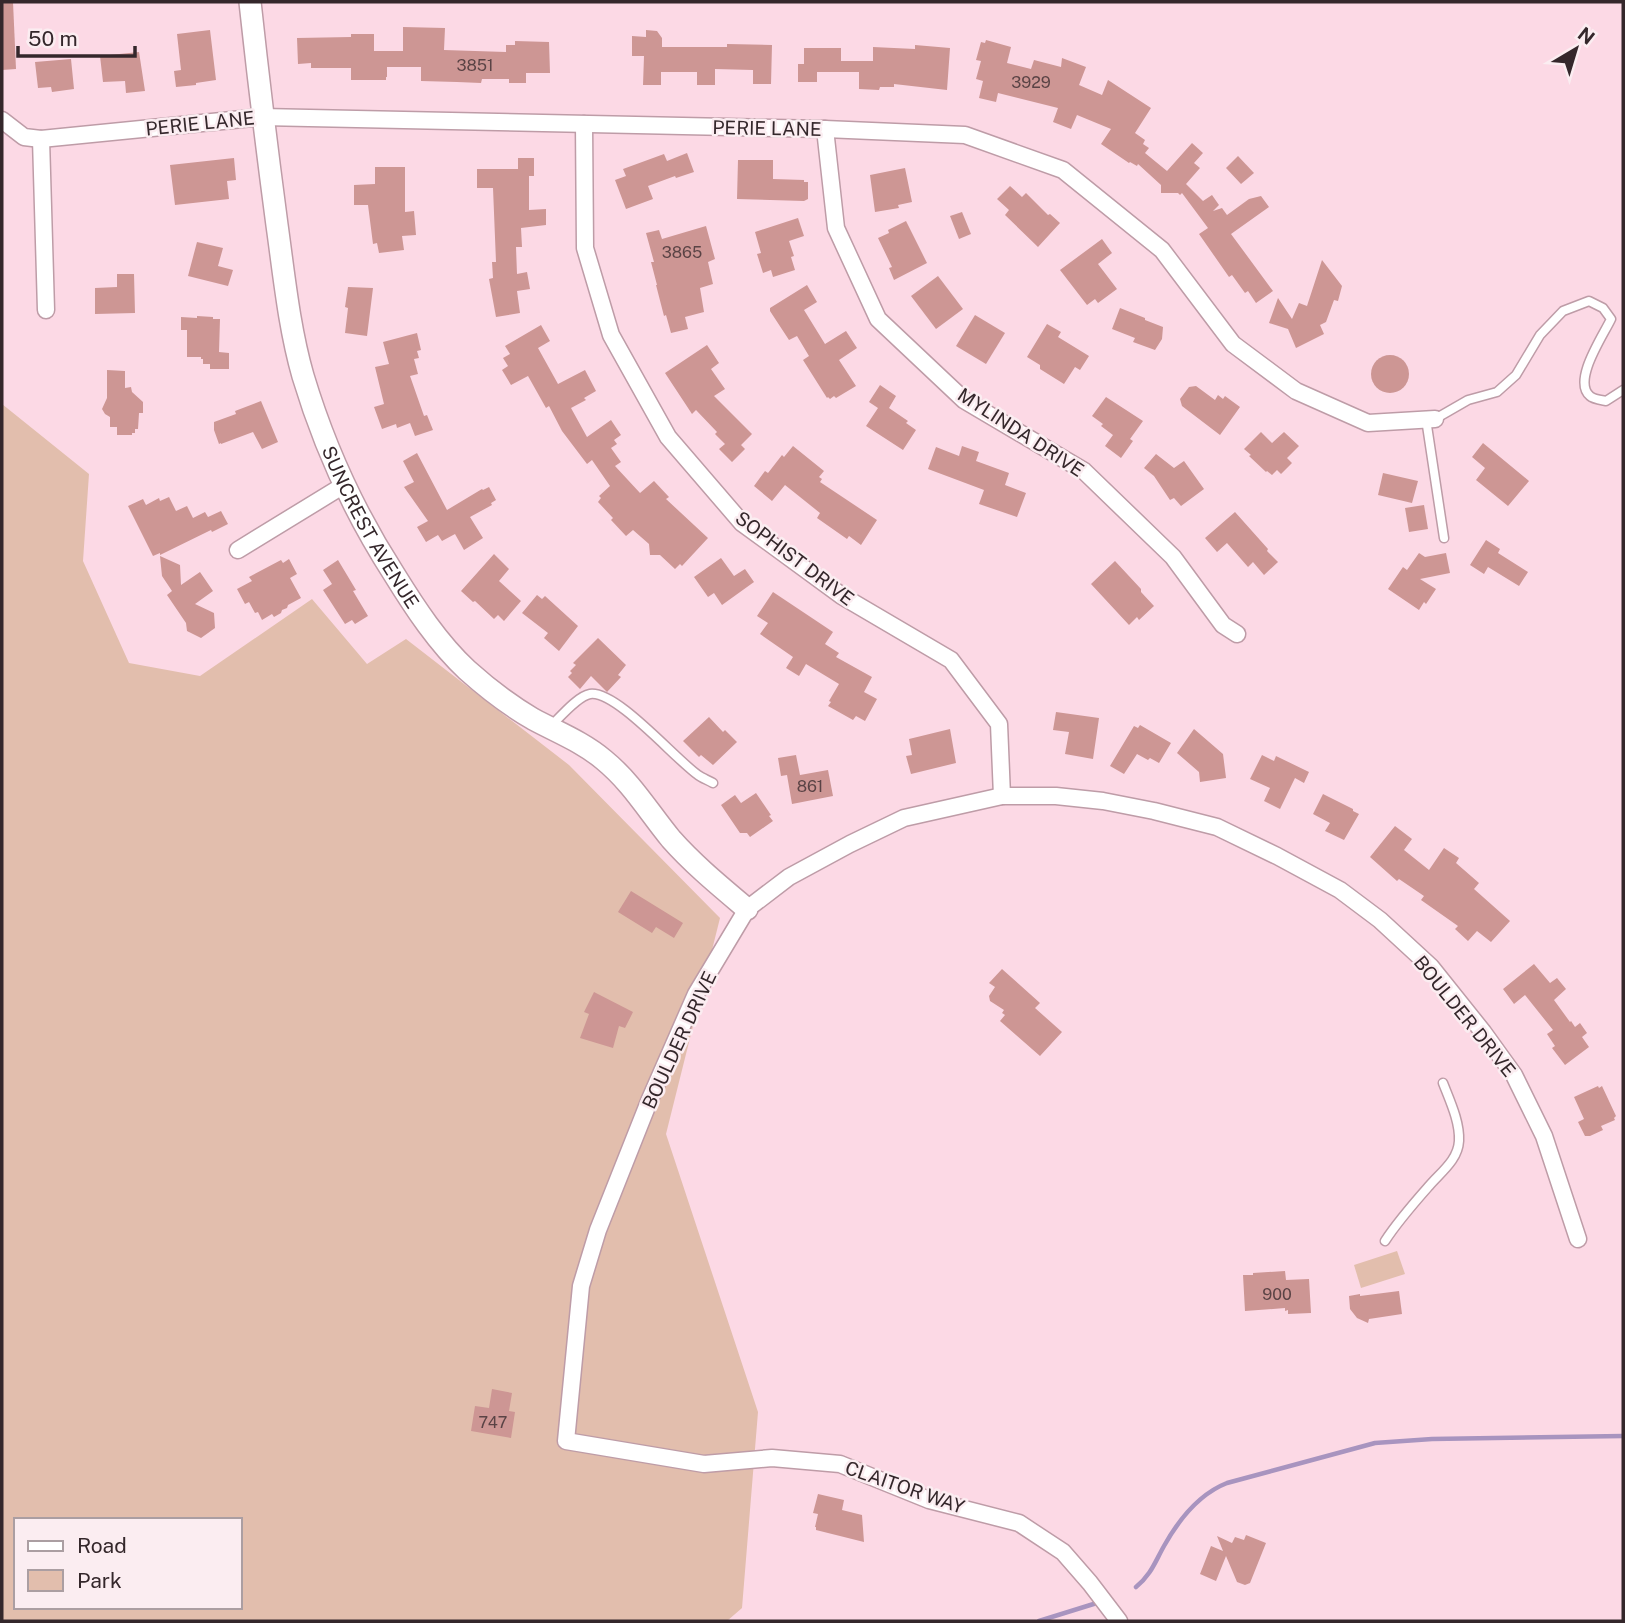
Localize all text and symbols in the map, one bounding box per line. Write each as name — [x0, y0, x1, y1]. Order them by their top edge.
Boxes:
scale bar — [18, 14, 135, 58]
north arrow — [1541, 14, 1611, 84]
text: N — [1574, 22, 1599, 49]
text: 50 m — [28, 26, 78, 51]
house number: 3851 — [456, 56, 494, 75]
house number: 3929 — [1011, 73, 1051, 92]
street label: PERIE LANE — [144, 106, 256, 140]
street label: PERIE LANE — [712, 116, 822, 140]
house number: 3865 — [662, 243, 702, 262]
street label: MYLINDA DRIVE — [954, 383, 1088, 481]
street label: SUNCREST AVENUE — [318, 443, 424, 612]
street label: SOPHIST DRIVE — [731, 506, 859, 610]
house number: 861 — [797, 777, 823, 796]
street label: BOULDER DRIVE — [1410, 951, 1520, 1081]
street label: BOULDER DRIVE — [638, 968, 720, 1112]
house number: 900 — [1262, 1285, 1292, 1304]
house number: 747 — [479, 1413, 507, 1432]
street label: CLAITOR WAY — [842, 1456, 968, 1518]
legend — [14, 1518, 242, 1609]
text: Road — [77, 1533, 127, 1558]
text: Park — [77, 1568, 122, 1593]

